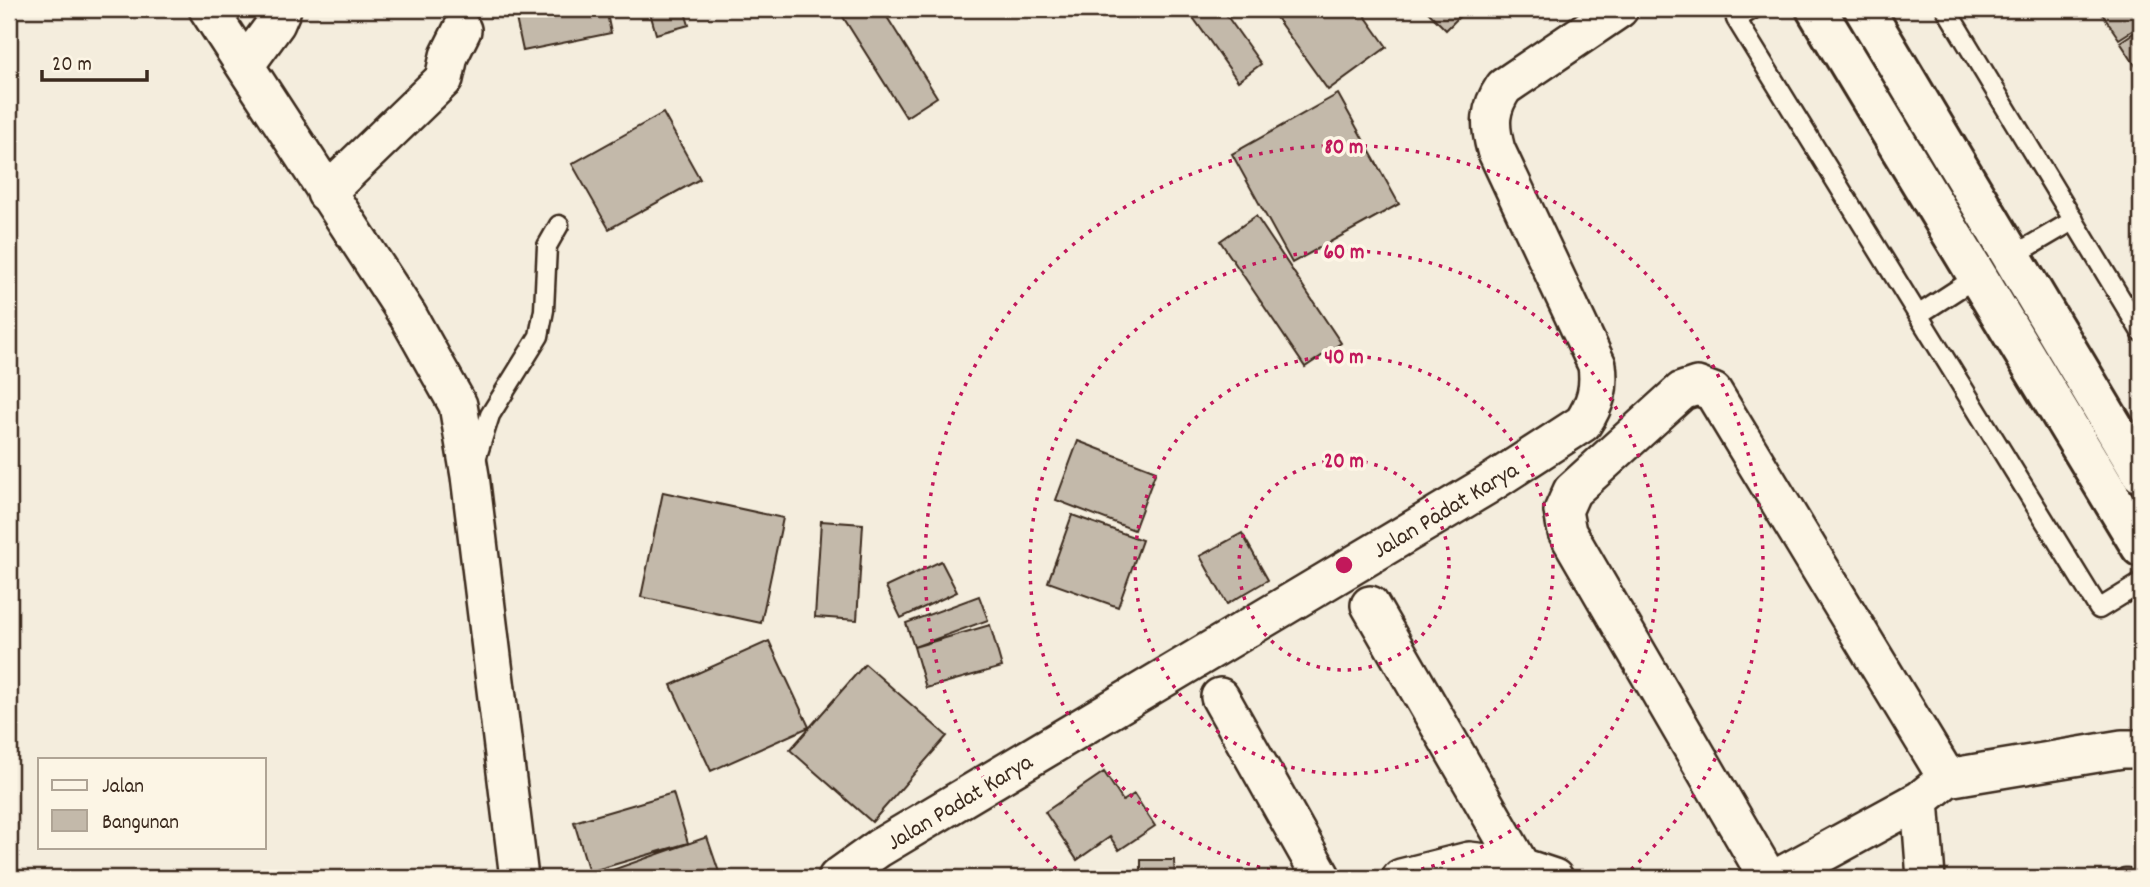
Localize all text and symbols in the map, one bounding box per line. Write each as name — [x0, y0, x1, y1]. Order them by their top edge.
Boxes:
scale bar — [42, 38, 147, 82]
text: 20 m — [52, 51, 92, 81]
text: 80 m — [1324, 134, 1364, 164]
text: 60 m — [1324, 239, 1364, 269]
text: 40 m — [1324, 344, 1364, 374]
text: 20 m — [1324, 448, 1364, 478]
street label: Jalan Padat Karya — [1367, 454, 1527, 569]
centre of rings — [1332, 553, 1356, 577]
street label: Jalan Padat Karya — [881, 746, 1041, 861]
legend — [38, 758, 266, 848]
text: Jalan — [102, 773, 144, 803]
text: Bangunan — [102, 809, 179, 839]

